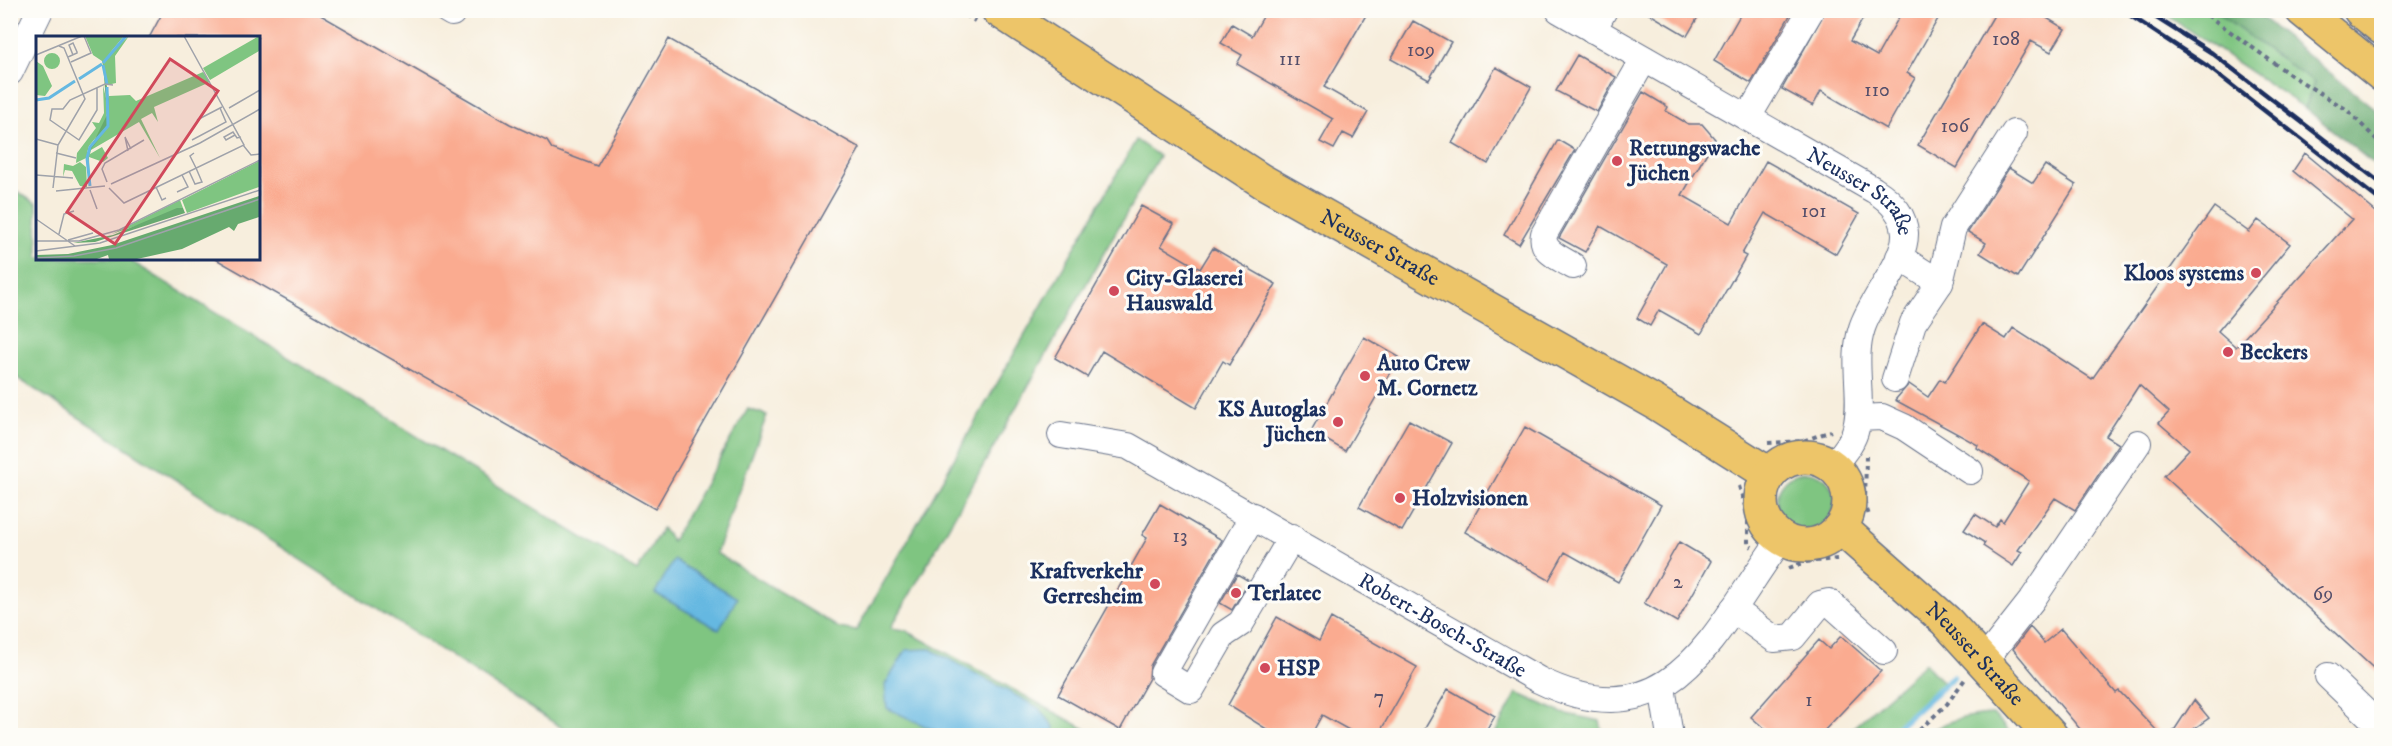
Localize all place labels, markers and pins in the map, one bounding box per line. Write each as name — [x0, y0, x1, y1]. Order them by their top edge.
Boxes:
place label: Rettungswache Jüchen — [1626, 135, 1760, 187]
marker: Rettungswache Jüchen — [1610, 154, 1624, 168]
place label: Kloos systems — [2123, 260, 2245, 287]
place label: City-Glaserei Hauswald — [1126, 265, 1244, 317]
marker: Kloos systems — [2249, 266, 2263, 280]
marker: City-Glaserei Hauswald — [1107, 284, 1121, 298]
place label: Beckers — [2240, 339, 2309, 366]
marker: Beckers — [2221, 345, 2235, 359]
place label: Auto Crew M. Cornetz — [1376, 350, 1478, 402]
marker: Auto Crew M. Cornetz — [1358, 369, 1372, 383]
place label: KS Autoglas Jüchen — [1218, 396, 1327, 448]
marker: KS Autoglas Jüchen — [1331, 415, 1345, 429]
place label: Holzvisionen — [1412, 485, 1529, 512]
marker: Holzvisionen — [1393, 491, 1407, 505]
place label: Kraftverkehr Gerresheim — [1030, 558, 1144, 610]
marker: Kraftverkehr Gerresheim — [1148, 577, 1162, 591]
place label: Terlatec — [1247, 580, 1322, 607]
marker: Terlatec — [1229, 586, 1243, 600]
place label: HSP — [1277, 655, 1320, 682]
marker: HSP — [1258, 661, 1272, 675]

